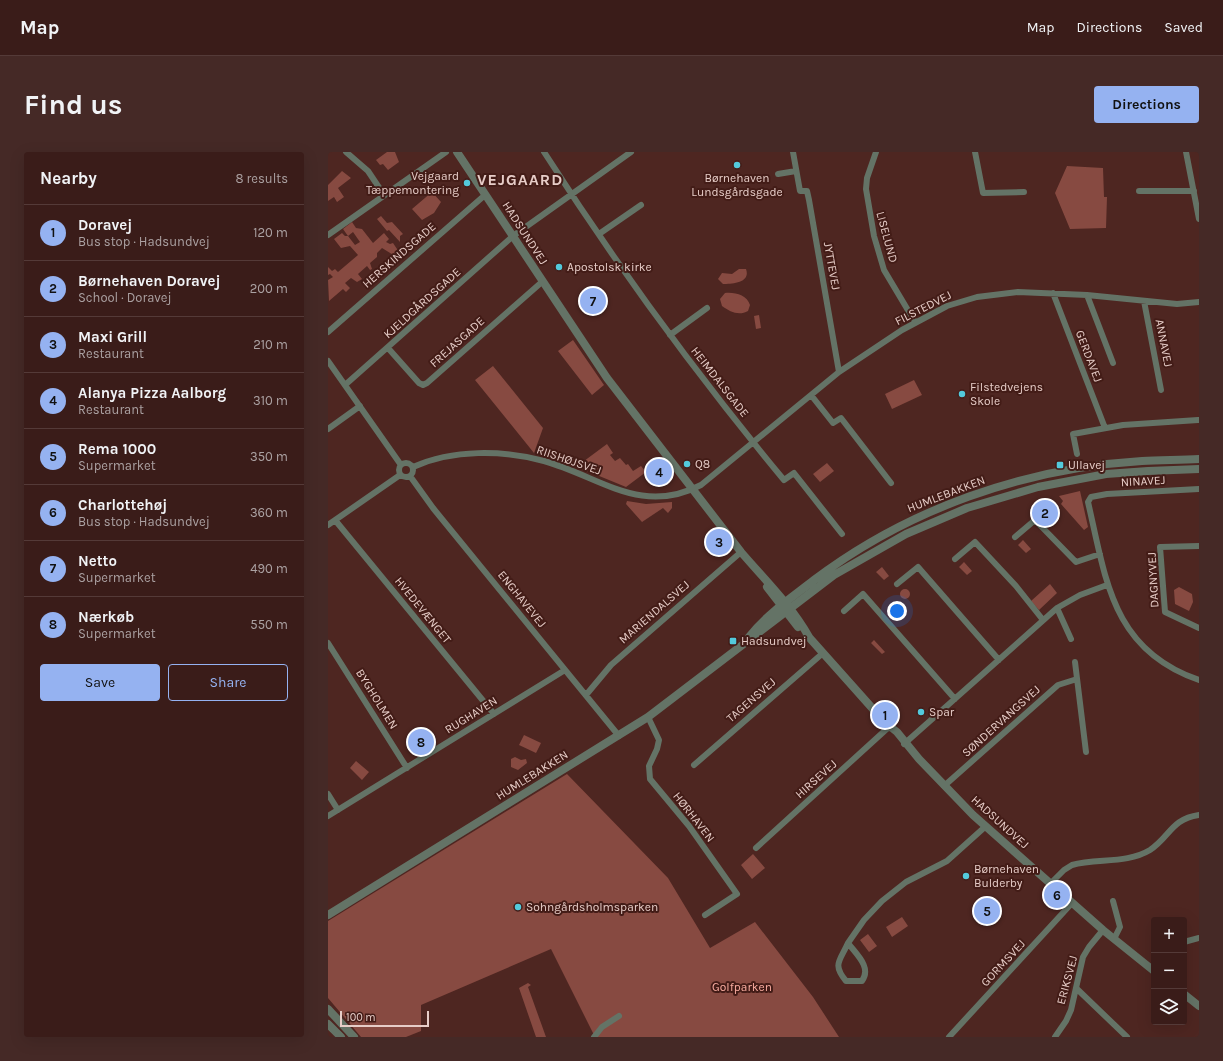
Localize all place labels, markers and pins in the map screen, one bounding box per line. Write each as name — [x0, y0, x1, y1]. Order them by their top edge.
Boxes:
marker: Børnehaven Lundsgårdsgade — [732, 160, 742, 170]
place label: Vejgaard Tæppemontering — [366, 169, 459, 197]
place label: Børnehaven Lundsgårdsgade — [691, 171, 783, 199]
marker: Vejgaard Tæppemontering — [462, 178, 472, 188]
place label: Apostolsk kirke — [567, 260, 652, 274]
marker: Apostolsk kirke — [554, 262, 564, 272]
pin: 7 — [580, 286, 606, 316]
place label: Filstedvejens Skole — [970, 380, 1043, 408]
marker: Filstedvejens Skole — [957, 389, 967, 399]
pin: 4 — [646, 457, 672, 487]
place label: Q8 — [695, 457, 710, 471]
place label: Ullavej — [1068, 458, 1105, 472]
marker: Q8 — [682, 459, 692, 469]
marker: Ullavej — [1055, 460, 1065, 470]
pin: 2 — [1032, 498, 1058, 528]
pin: 3 — [706, 527, 732, 557]
place label: Hadsundvej — [741, 634, 807, 648]
marker: Hadsundvej — [728, 636, 738, 646]
pin: 1 — [872, 700, 898, 730]
place label: Spar — [929, 705, 955, 719]
marker: Spar — [916, 707, 926, 717]
pin: 8 — [408, 727, 434, 757]
place label: Børnehaven Bulderby — [974, 862, 1039, 890]
marker: Børnehaven Bulderby — [961, 871, 971, 881]
pin: 6 — [1044, 880, 1070, 910]
pin: 5 — [974, 896, 1000, 926]
place label: Sohngårdsholmsparken — [526, 900, 658, 914]
marker: Sohngårdsholmsparken — [513, 902, 523, 912]

